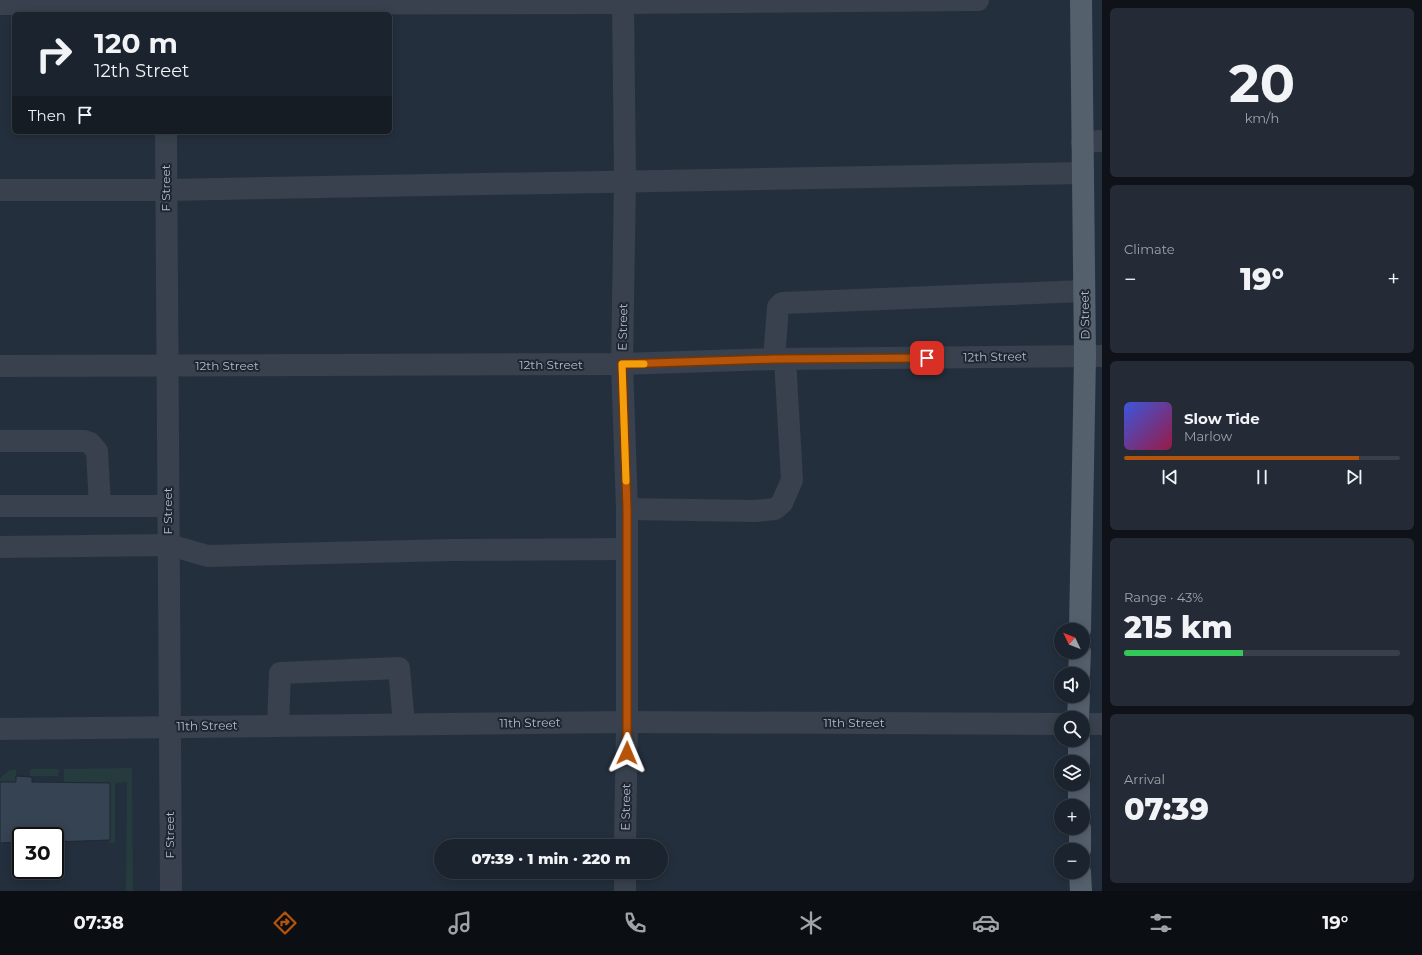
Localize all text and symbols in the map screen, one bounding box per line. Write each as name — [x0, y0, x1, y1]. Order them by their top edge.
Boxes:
text: 120 m — [94, 26, 178, 60]
icon: right — [28, 28, 80, 80]
text: 20 — [1229, 52, 1295, 115]
text: 12th Street — [94, 60, 189, 82]
icon: arrive — [74, 104, 96, 126]
text: Then — [28, 106, 66, 125]
text: km/h — [1245, 110, 1279, 126]
street label: F Street — [158, 164, 173, 212]
text: Climate — [1124, 241, 1175, 257]
text: 19° — [1240, 261, 1284, 298]
text: − — [1124, 266, 1137, 293]
text: + — [1387, 266, 1400, 293]
street label: D Street — [1077, 290, 1092, 340]
street label: E Street — [615, 303, 630, 351]
pin — [910, 341, 944, 375]
icon: arrive — [916, 347, 938, 369]
street label: 12th Street — [963, 348, 1027, 365]
street label: 12th Street — [519, 357, 583, 372]
street label: 12th Street — [195, 358, 259, 373]
text: Slow Tide — [1184, 409, 1260, 428]
text: Marlow — [1184, 428, 1232, 444]
icon: previous — [1159, 466, 1181, 488]
icon: pause — [1251, 466, 1273, 488]
icon: next — [1343, 466, 1365, 488]
street label: F Street — [160, 487, 175, 535]
text: Range · 43% — [1124, 589, 1203, 605]
text: 215 km — [1124, 609, 1233, 646]
north arrow — [1054, 623, 1090, 659]
map controls — [1054, 623, 1090, 879]
button: sound — [1054, 667, 1090, 703]
button: search — [1054, 711, 1090, 747]
street label: 11th Street — [499, 714, 561, 731]
street label: 11th Street — [823, 715, 885, 730]
street label: 11th Street — [176, 717, 238, 734]
position arrow — [606, 732, 648, 774]
button: layers — [1054, 755, 1090, 791]
text: Arrival — [1124, 771, 1165, 787]
street label: E Street — [618, 783, 633, 831]
text: 07:39 — [1124, 791, 1209, 828]
button: + — [1054, 799, 1090, 835]
street label: F Street — [162, 811, 177, 859]
speed limit sign: 30 — [12, 827, 64, 879]
button: − — [1054, 843, 1090, 879]
text: 07:39 · 1 min · 220 m — [471, 849, 631, 868]
icon: directions — [271, 909, 299, 937]
icon: music — [446, 909, 474, 937]
icon: phone — [621, 909, 649, 937]
icon: climate — [797, 909, 825, 937]
icon: car — [972, 909, 1000, 937]
icon: filters — [1147, 909, 1175, 937]
text: 07:38 — [74, 912, 124, 934]
text: 19° — [1322, 912, 1348, 934]

